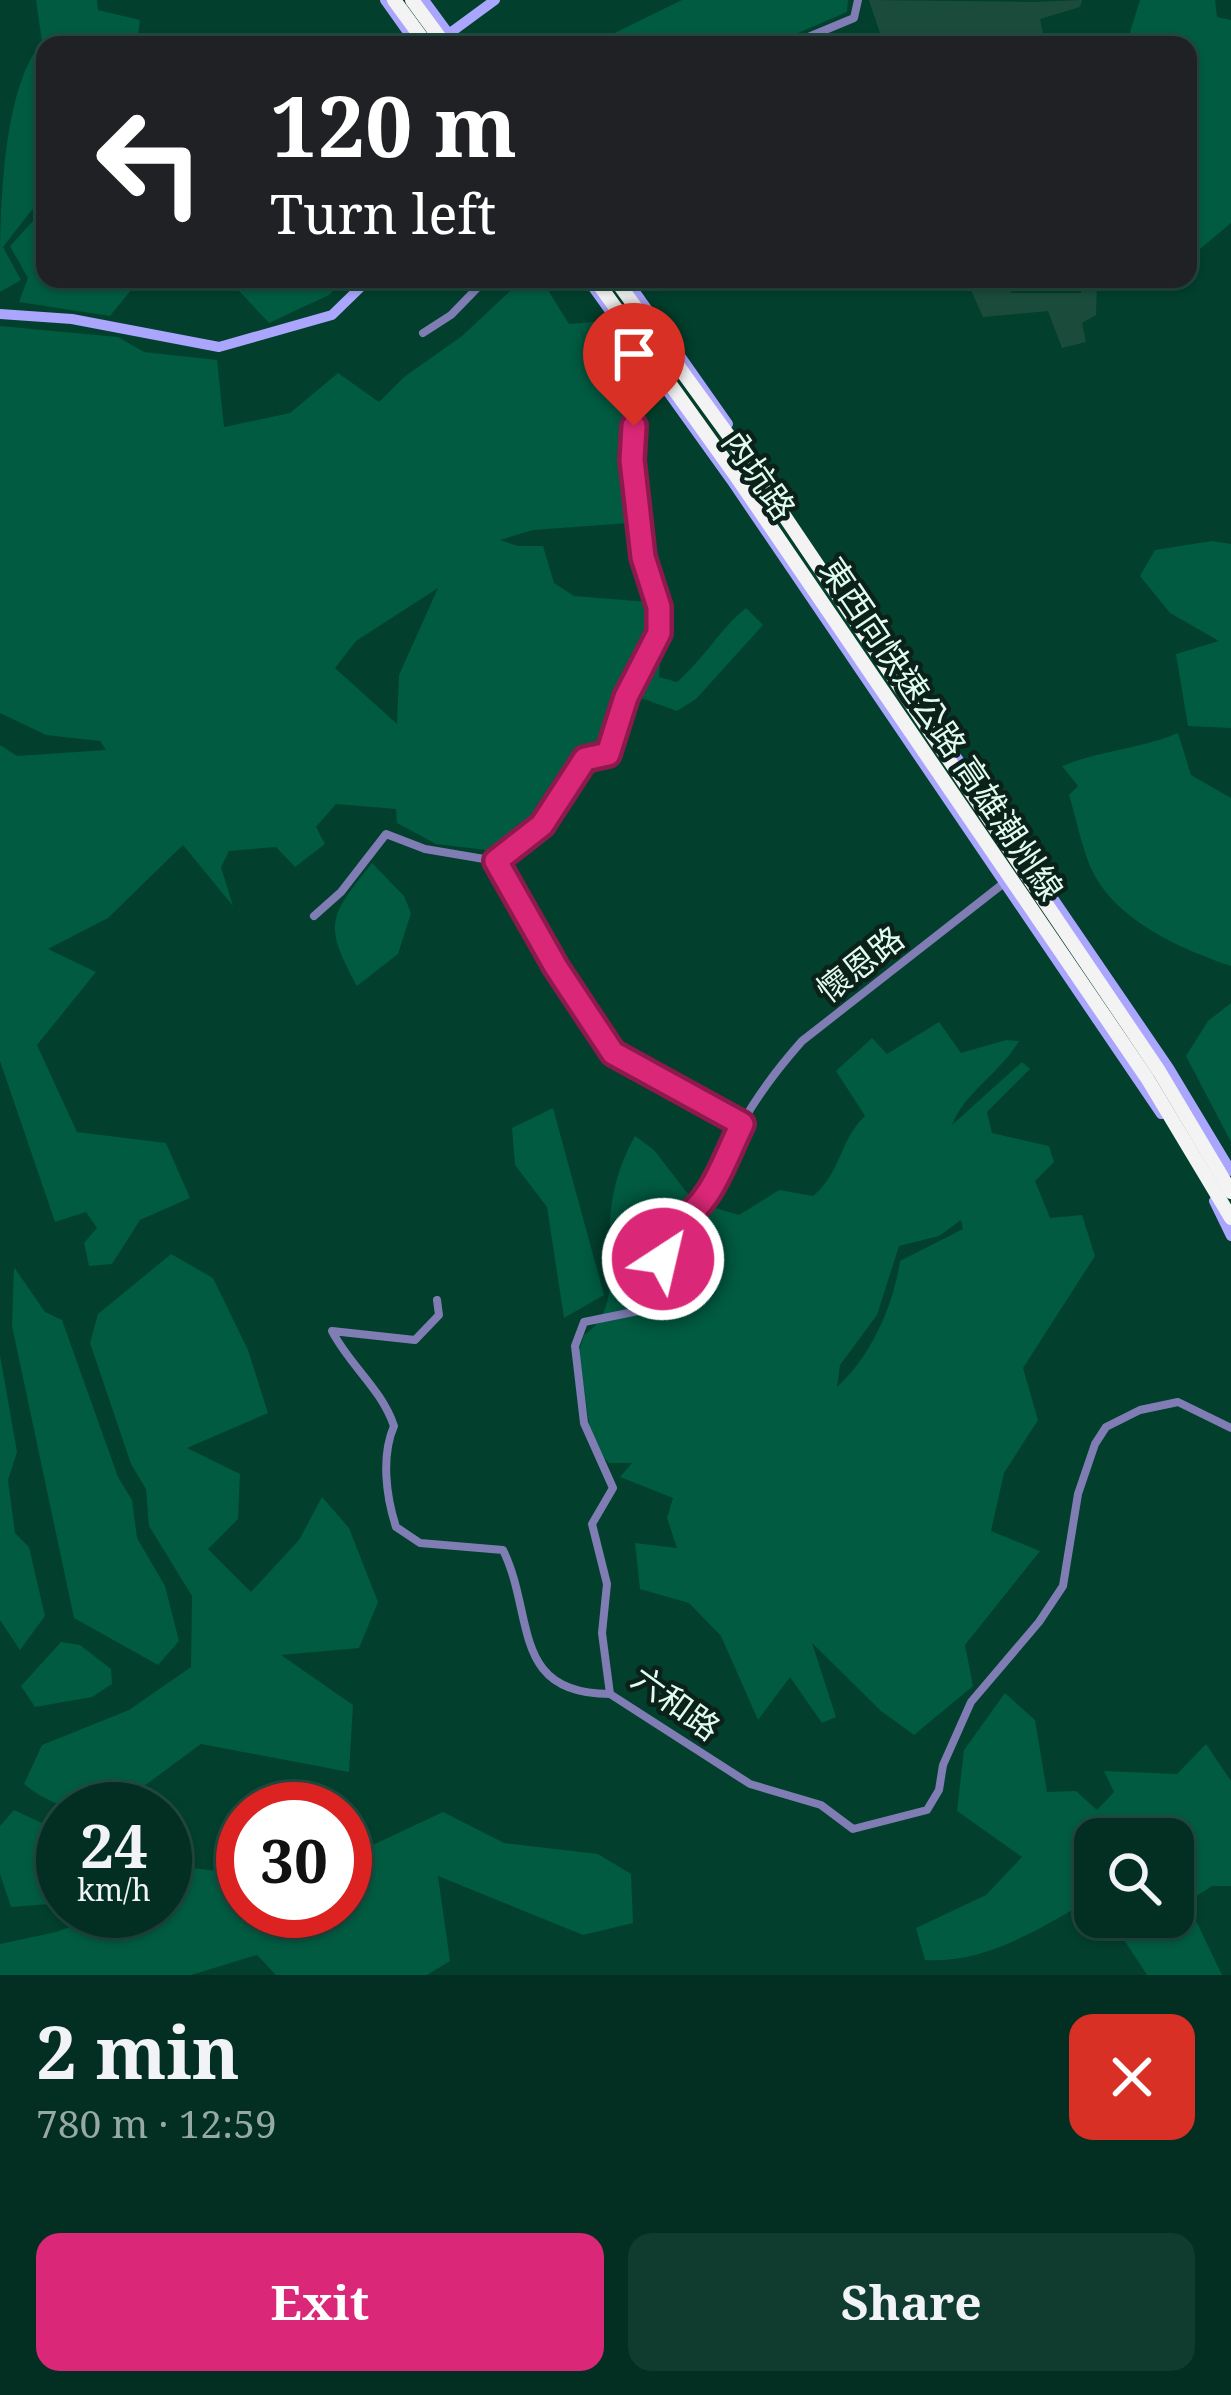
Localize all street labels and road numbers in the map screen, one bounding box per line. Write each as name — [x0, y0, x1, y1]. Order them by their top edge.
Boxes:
street label: 內坑路 — [713, 421, 806, 528]
street label: 東西向快速公路 高雄潮州線 — [811, 548, 1074, 909]
street label: 懷恩路 — [807, 915, 913, 1012]
street label: 六和路 — [623, 1655, 730, 1750]

